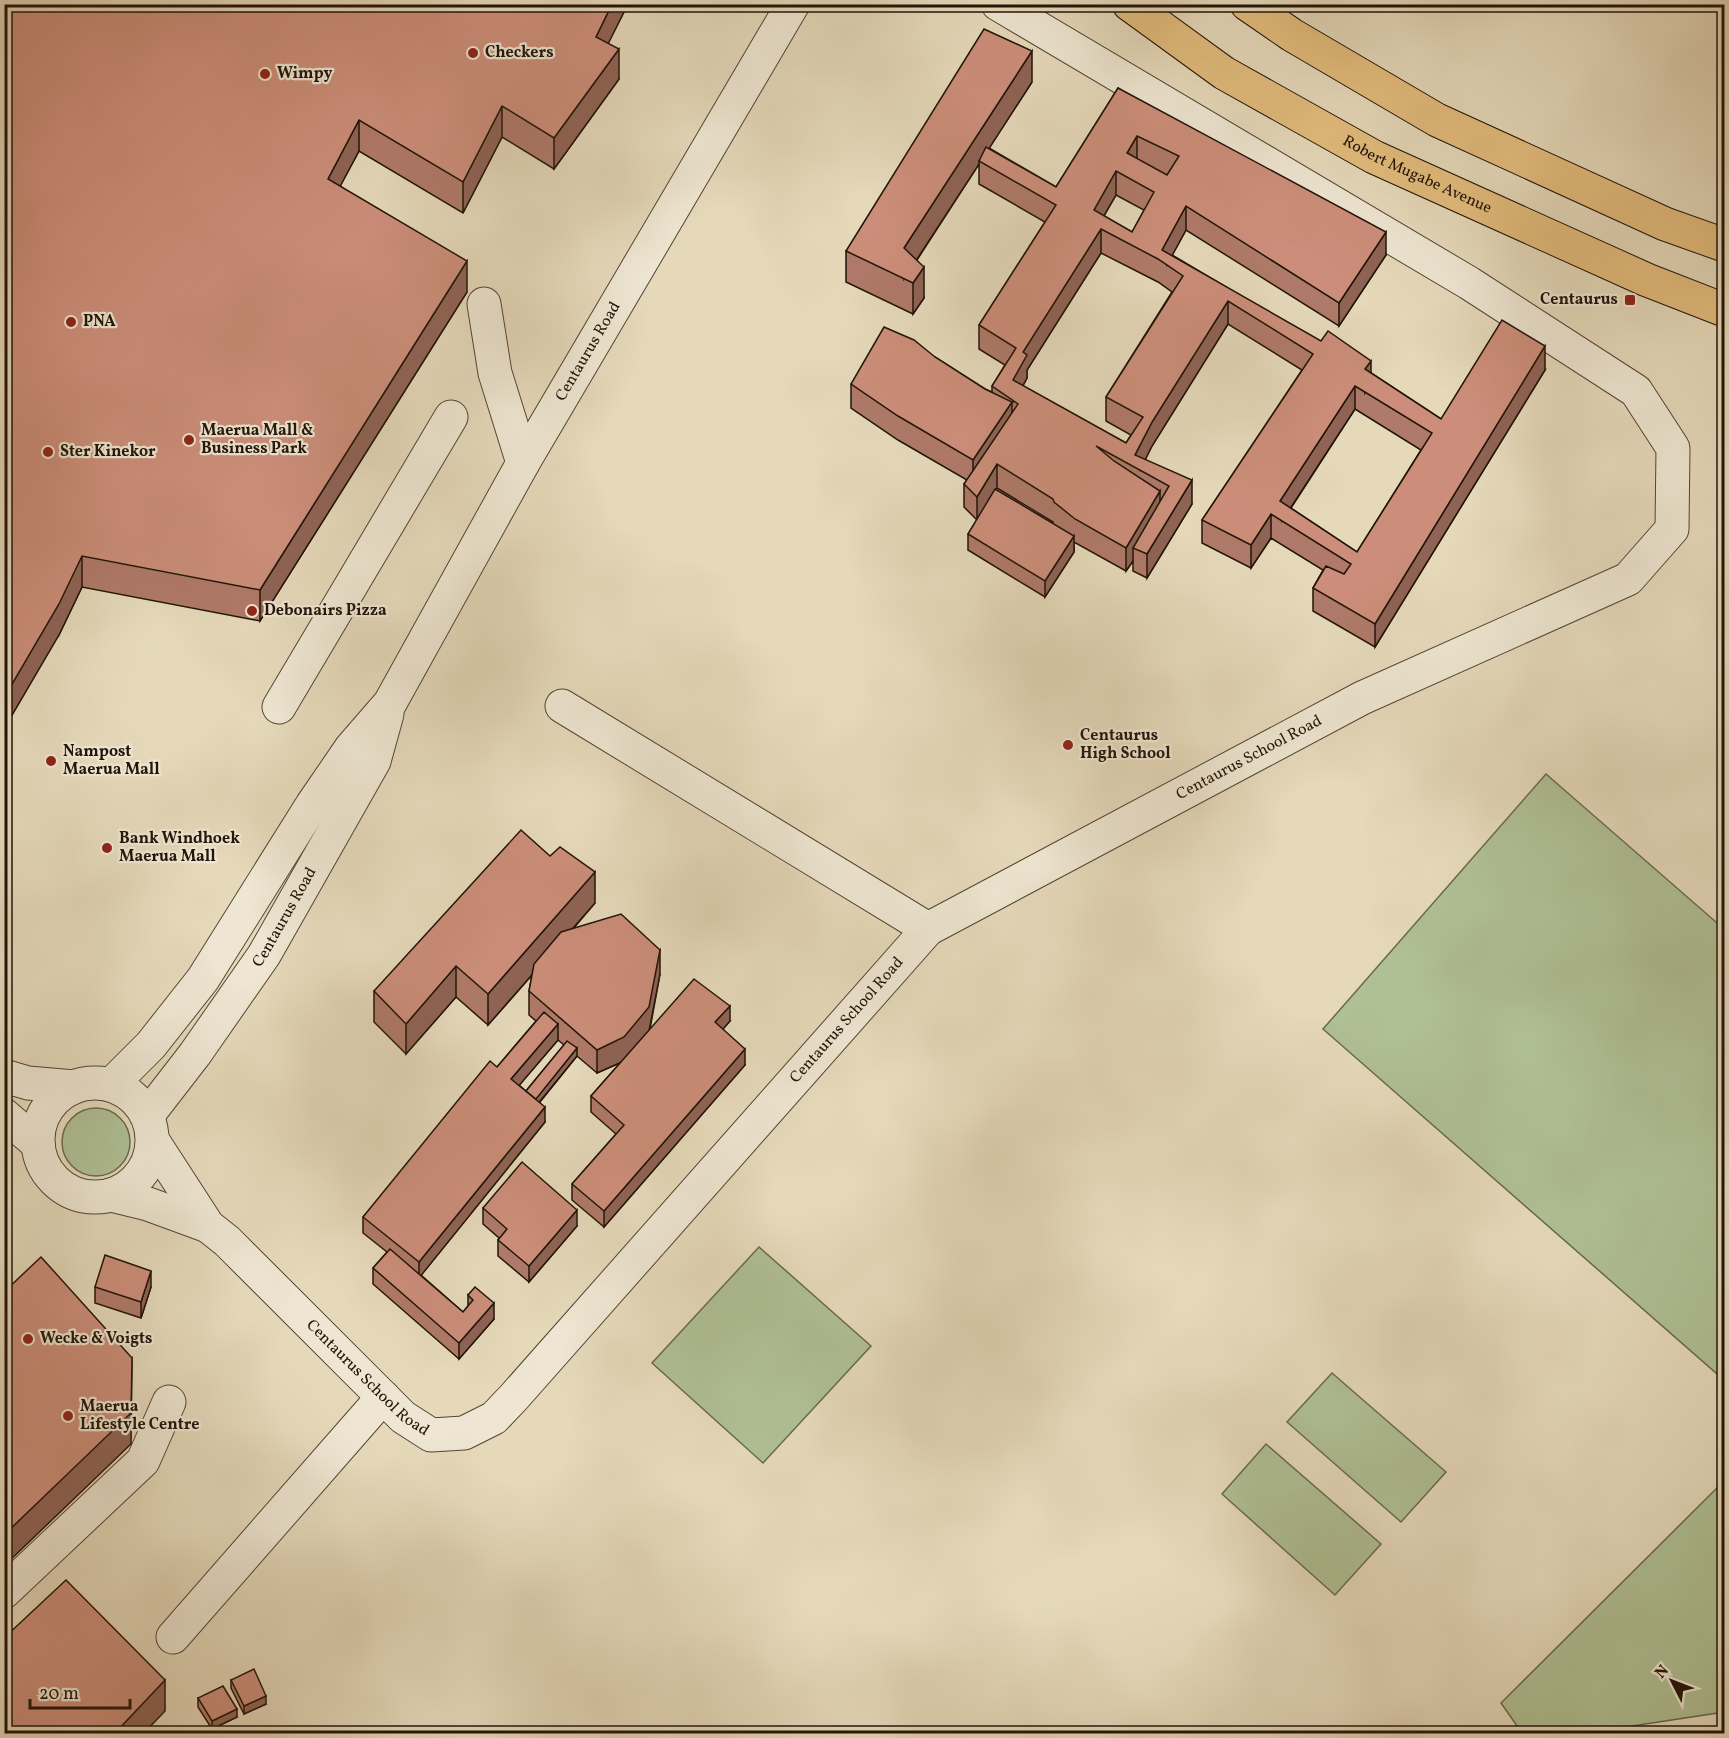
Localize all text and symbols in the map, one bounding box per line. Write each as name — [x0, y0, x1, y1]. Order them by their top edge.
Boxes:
place label: Checkers — [485, 42, 554, 64]
marker: Checkers — [466, 46, 480, 60]
place label: Wimpy — [277, 63, 332, 85]
marker: Wimpy — [258, 67, 272, 81]
street label: Robert Mugabe Avenue — [1338, 130, 1495, 220]
place label: Centaurus — [1540, 289, 1618, 311]
marker: Centaurus — [1623, 293, 1637, 307]
street label: Centaurus Road — [551, 298, 626, 406]
place label: PNA — [83, 311, 116, 333]
marker: PNA — [64, 315, 78, 329]
place label: Maerua Mall & Business Park — [201, 420, 313, 460]
marker: Maerua Mall & Business Park — [182, 433, 196, 447]
place label: Ster Kinekor — [60, 441, 156, 463]
marker: Ster Kinekor — [41, 445, 55, 459]
place label: Debonairs Pizza — [264, 600, 387, 622]
marker: Debonairs Pizza — [245, 604, 259, 618]
street label: Centaurus School Road — [1172, 710, 1326, 806]
place label: Centaurus High School — [1080, 725, 1171, 765]
marker: Centaurus High School — [1061, 738, 1075, 752]
place label: Nampost Maerua Mall — [63, 741, 160, 781]
marker: Nampost Maerua Mall — [44, 754, 58, 768]
place label: Bank Windhoek Maerua Mall — [119, 828, 240, 868]
marker: Bank Windhoek Maerua Mall — [100, 841, 114, 855]
street label: Centaurus Road — [247, 863, 322, 972]
street label: Centaurus School Road — [785, 952, 909, 1088]
street label: Centaurus School Road — [301, 1315, 433, 1442]
place label: Wecke & Voigts — [40, 1328, 153, 1350]
marker: Wecke & Voigts — [21, 1332, 35, 1346]
place label: Maerua Lifestyle Centre — [80, 1396, 199, 1436]
marker: Maerua Lifestyle Centre — [61, 1409, 75, 1423]
north arrow — [1642, 1651, 1702, 1711]
text: N — [1650, 1660, 1675, 1684]
scale bar — [30, 1672, 130, 1710]
text: 20 m — [39, 1682, 79, 1707]

